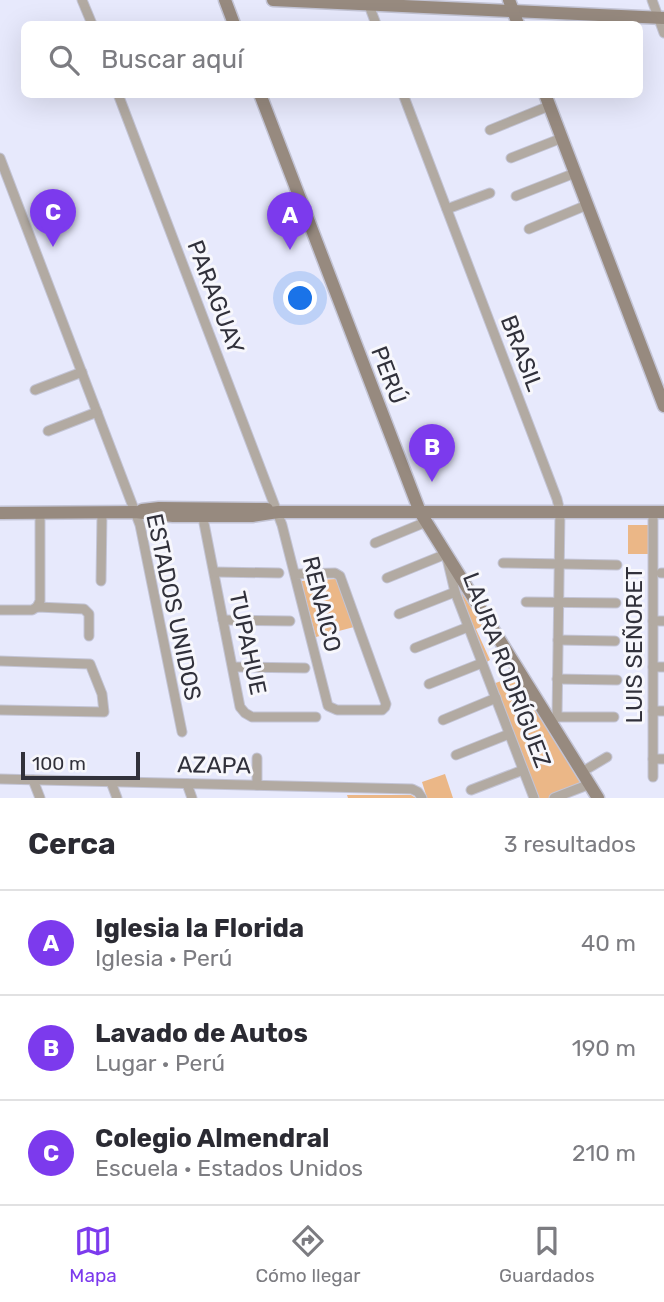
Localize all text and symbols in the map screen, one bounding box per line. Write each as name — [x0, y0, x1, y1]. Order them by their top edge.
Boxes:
search box — [21, 21, 643, 98]
icon: search — [45, 41, 83, 79]
text: Buscar aquí — [101, 44, 243, 75]
pin: C — [30, 189, 76, 247]
pin: A — [267, 192, 313, 250]
street label: PARAGUAY — [182, 236, 251, 358]
your location — [283, 281, 317, 315]
street label: BRASIL — [495, 311, 549, 395]
street label: PERÚ — [365, 342, 413, 408]
pin: B — [409, 424, 455, 482]
street label: ESTADOS UNIDOS — [140, 511, 208, 703]
street label: RENAICO — [297, 553, 347, 655]
street label: LUIS SEÑORET — [620, 566, 648, 724]
street label: LAURA RODRÍGUEZ — [457, 568, 557, 772]
street label: TUPAHUE — [223, 589, 273, 697]
scale bar — [21, 749, 140, 781]
street label: AZAPA — [177, 750, 251, 780]
text: 100 m — [32, 752, 86, 775]
text: Cerca — [28, 826, 116, 862]
text: 3 resultados — [504, 830, 636, 858]
text: Iglesia la Florida — [95, 913, 304, 944]
text: A — [43, 929, 59, 957]
text: 40 m — [581, 929, 636, 957]
text: Iglesia · Perú — [95, 944, 232, 972]
text: Lavado de Autos — [95, 1018, 308, 1049]
text: B — [43, 1034, 59, 1062]
text: 190 m — [572, 1034, 636, 1062]
text: Lugar · Perú — [95, 1049, 225, 1077]
text: Colegio Almendral — [95, 1123, 330, 1154]
text: C — [43, 1139, 59, 1167]
text: 210 m — [572, 1139, 636, 1167]
text: Escuela · Estados Unidos — [95, 1154, 363, 1182]
tab: Mapa — [69, 1222, 117, 1287]
tab: Cómo llegar — [255, 1222, 360, 1287]
tab: Guardados — [499, 1222, 595, 1287]

